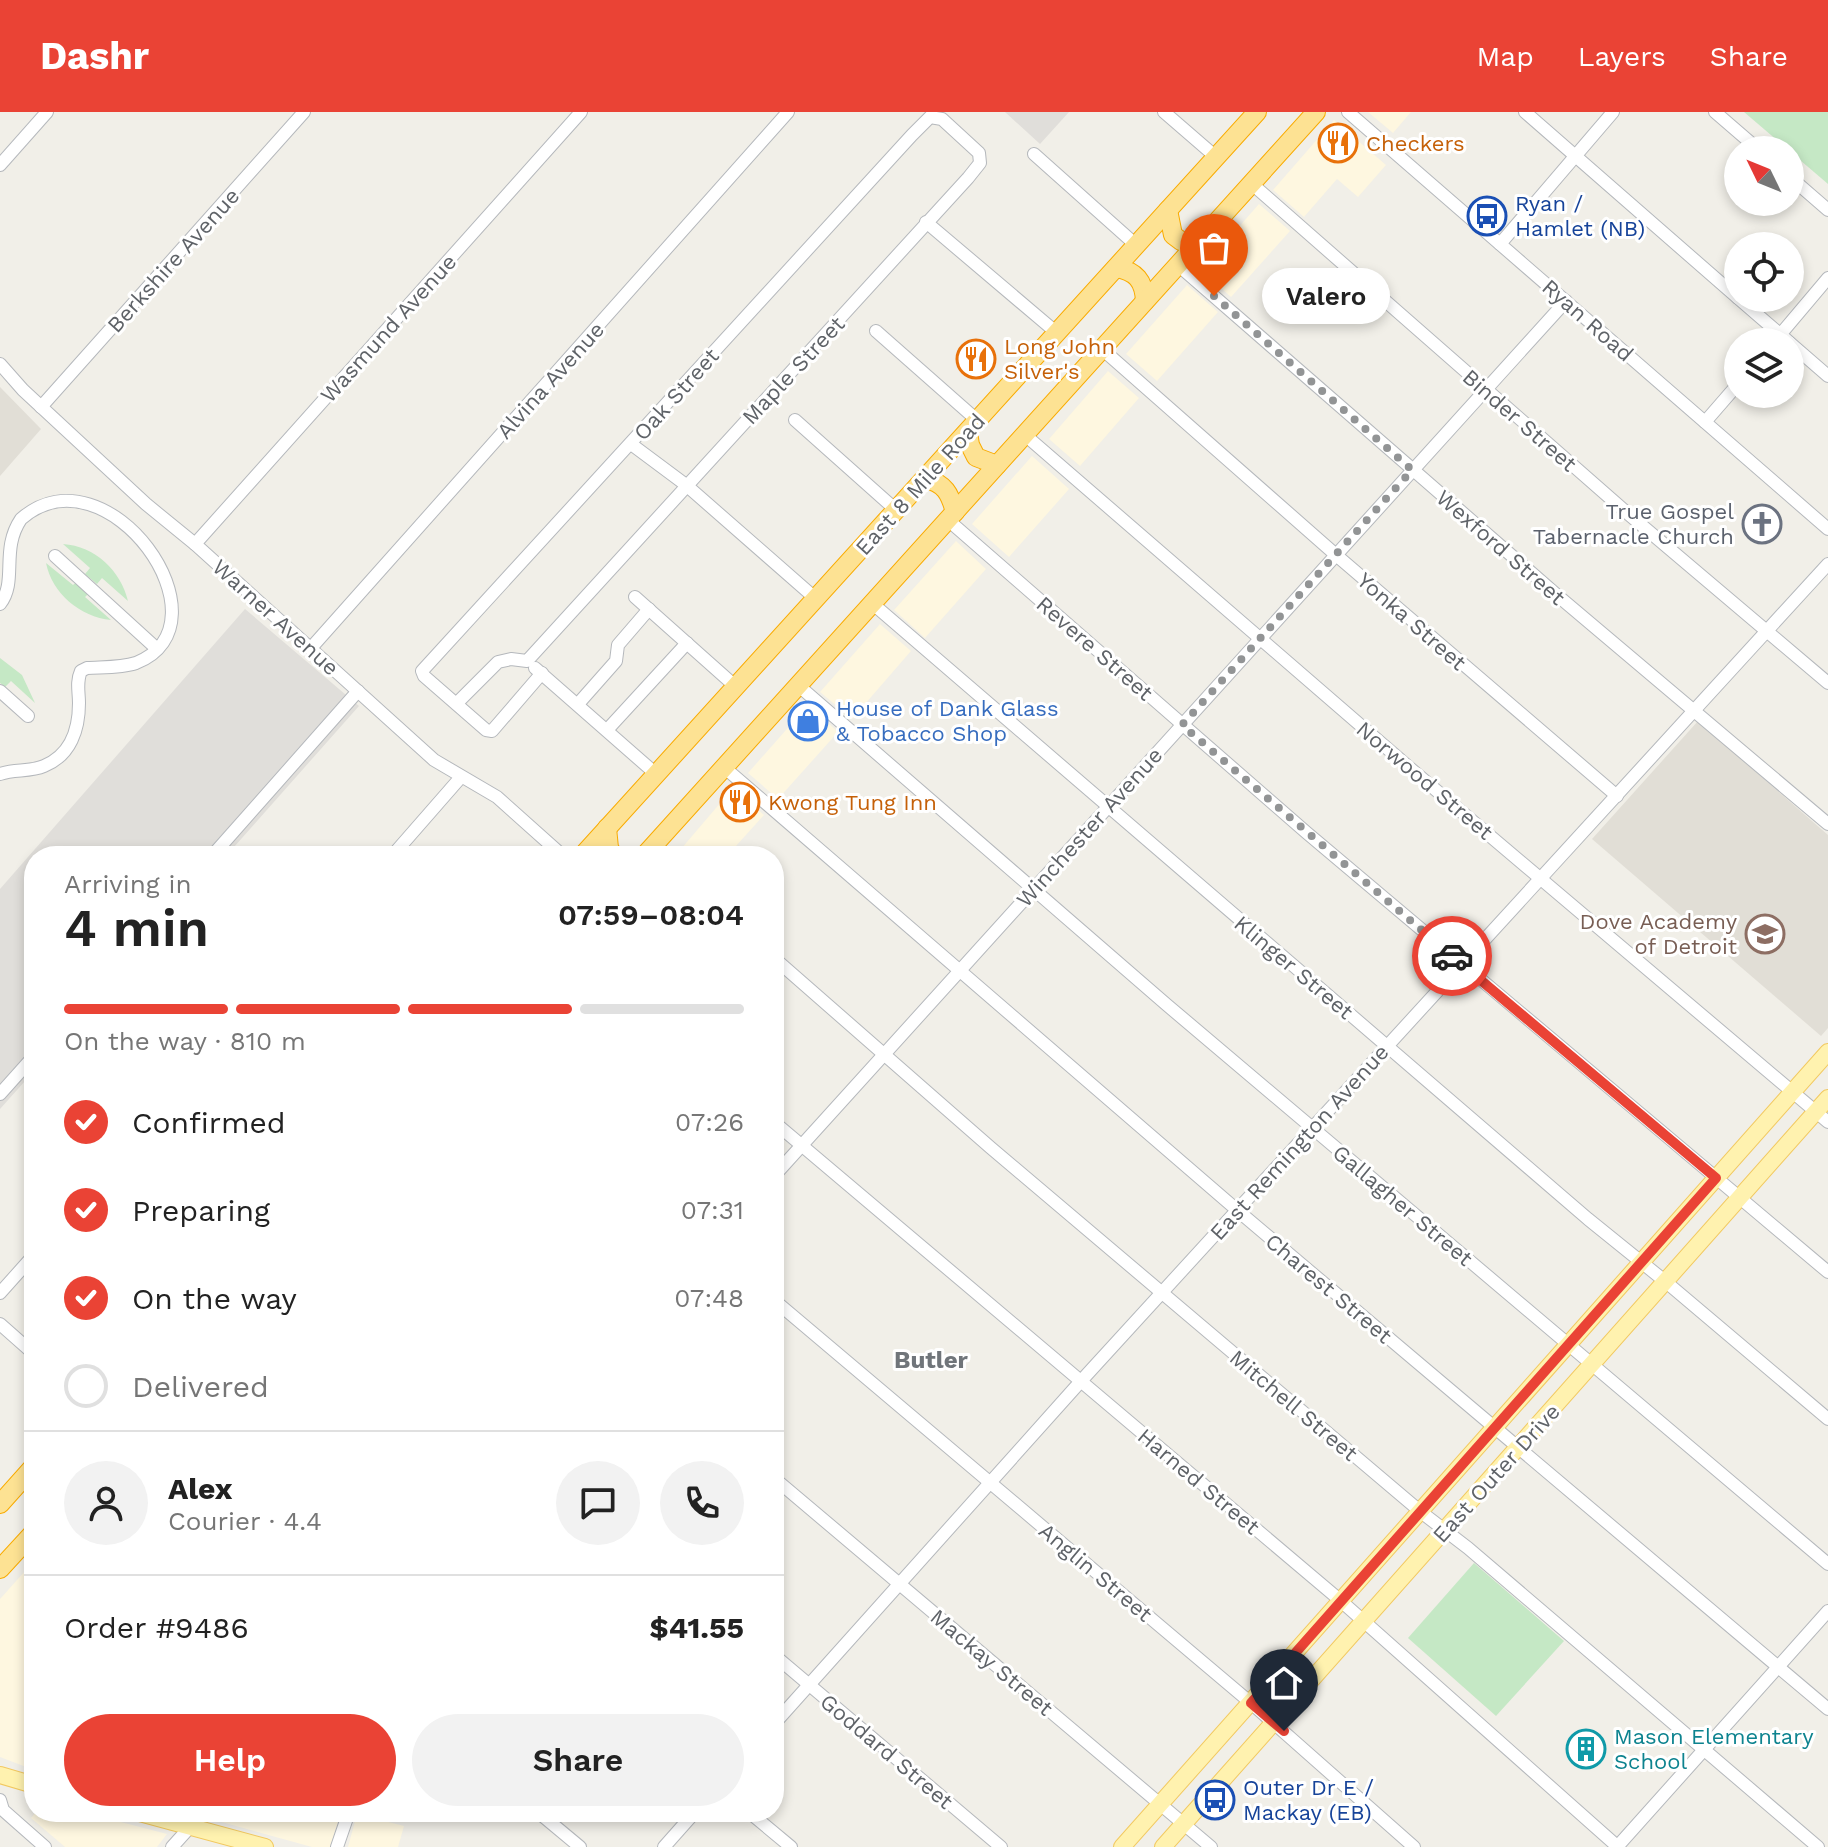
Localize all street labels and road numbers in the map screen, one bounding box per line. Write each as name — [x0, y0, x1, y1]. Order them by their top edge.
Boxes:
street label: Berkshire Avenue — [102, 183, 245, 337]
street label: Wasmund Avenue — [315, 249, 461, 408]
street label: Ryan Road — [1537, 274, 1638, 367]
street label: Maple Street — [737, 311, 850, 429]
street label: Alvina Avenue — [492, 317, 609, 444]
street label: Oak Street — [629, 343, 724, 445]
street label: Binder Street — [1458, 364, 1582, 477]
street label: East 8 Mile Road — [850, 409, 990, 560]
street label: Wexford Street — [1431, 485, 1570, 610]
street label: Warner Avenue — [208, 554, 344, 680]
street label: Yonka Street — [1352, 567, 1471, 675]
street label: Revere Street — [1031, 591, 1158, 706]
street label: Norwood Street — [1351, 716, 1498, 845]
street label: Winchester Avenue — [1011, 743, 1167, 912]
street label: Klinger Street — [1229, 910, 1358, 1024]
street label: East Remington Avenue — [1205, 1039, 1394, 1245]
street label: Gallagher Street — [1328, 1140, 1478, 1271]
street label: Charest Street — [1261, 1228, 1397, 1348]
street label: Mitchell Street — [1225, 1345, 1363, 1466]
street label: East Outer Drive — [1428, 1399, 1565, 1548]
street label: Harned Street — [1133, 1423, 1265, 1540]
street label: Anglin Street — [1034, 1518, 1157, 1627]
street label: Mackay Street — [925, 1604, 1058, 1721]
street label: Goddard Street — [815, 1689, 958, 1814]

